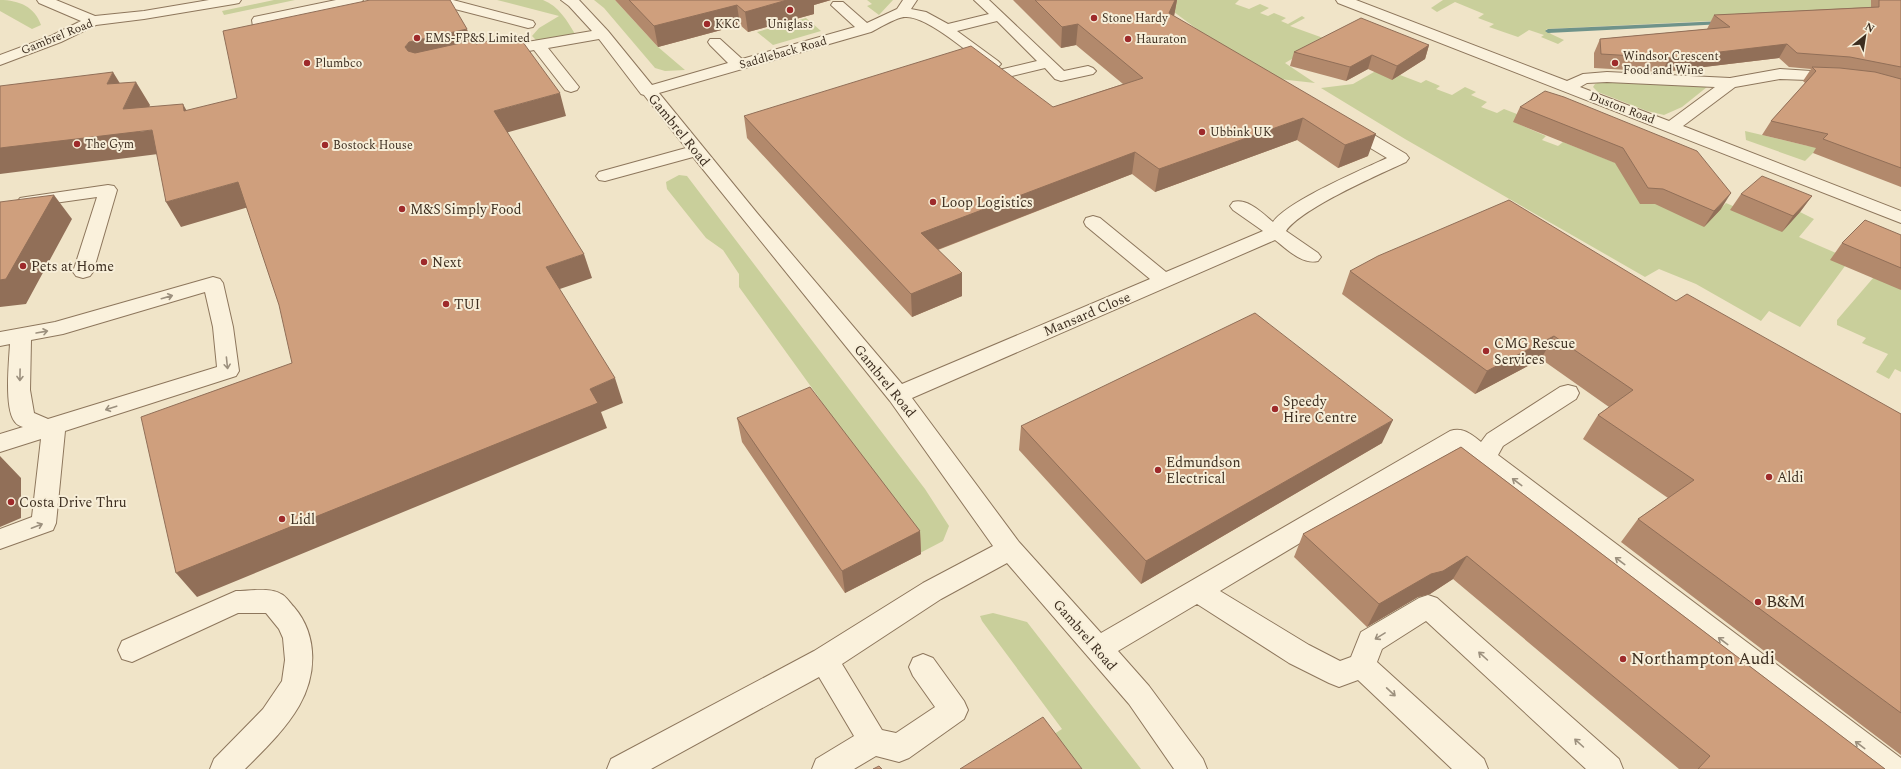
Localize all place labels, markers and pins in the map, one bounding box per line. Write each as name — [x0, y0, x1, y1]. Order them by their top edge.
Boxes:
marker: Uniglass — [785, 5, 795, 15]
place label: Stone Hardy — [1102, 9, 1169, 28]
marker: Stone Hardy — [1089, 13, 1099, 23]
place label: KKC — [715, 15, 741, 34]
place label: Uniglass — [767, 15, 813, 34]
marker: KKC — [702, 19, 712, 29]
place label: EMS-FP&S Limited — [425, 29, 530, 48]
place label: Hauraton — [1136, 30, 1187, 49]
marker: EMS-FP&S Limited — [412, 33, 422, 43]
marker: Hauraton — [1123, 34, 1133, 44]
place label: Windsor Crescent Food and Wine — [1623, 47, 1719, 80]
place label: Plumbco — [315, 54, 362, 73]
marker: Plumbco — [302, 58, 312, 68]
marker: Windsor Crescent Food and Wine — [1610, 58, 1620, 68]
place label: Ubbink UK — [1210, 123, 1272, 142]
marker: Ubbink UK — [1197, 127, 1207, 137]
place label: The Gym — [85, 135, 134, 154]
place label: Bostock House — [333, 136, 413, 155]
marker: The Gym — [72, 139, 82, 149]
marker: Bostock House — [320, 140, 330, 150]
place label: Loop Logistics — [941, 192, 1033, 213]
marker: Loop Logistics — [928, 197, 938, 207]
place label: M&S Simply Food — [410, 199, 522, 220]
marker: M&S Simply Food — [397, 204, 407, 214]
place label: Next — [432, 252, 462, 273]
place label: Pets at Home — [31, 256, 114, 277]
marker: Next — [419, 257, 429, 267]
marker: Pets at Home — [18, 261, 28, 271]
place label: TUI — [454, 294, 480, 315]
marker: TUI — [441, 299, 451, 309]
place label: CMG Rescue Services — [1494, 333, 1575, 370]
marker: CMG Rescue Services — [1481, 346, 1491, 356]
place label: Speedy Hire Centre — [1283, 391, 1357, 428]
marker: Speedy Hire Centre — [1270, 404, 1280, 414]
place label: Edmundson Electrical — [1166, 452, 1241, 489]
marker: Edmundson Electrical — [1153, 465, 1163, 475]
place label: Aldi — [1777, 467, 1804, 488]
marker: Aldi — [1764, 472, 1774, 482]
place label: Costa Drive Thru — [19, 492, 127, 513]
marker: Costa Drive Thru — [6, 497, 16, 507]
place label: Lidl — [290, 509, 315, 530]
marker: Lidl — [277, 514, 287, 524]
place label: B&M — [1766, 589, 1805, 615]
marker: B&M — [1753, 597, 1763, 607]
place label: Northampton Audi — [1631, 646, 1775, 672]
marker: Northampton Audi — [1618, 654, 1628, 664]

